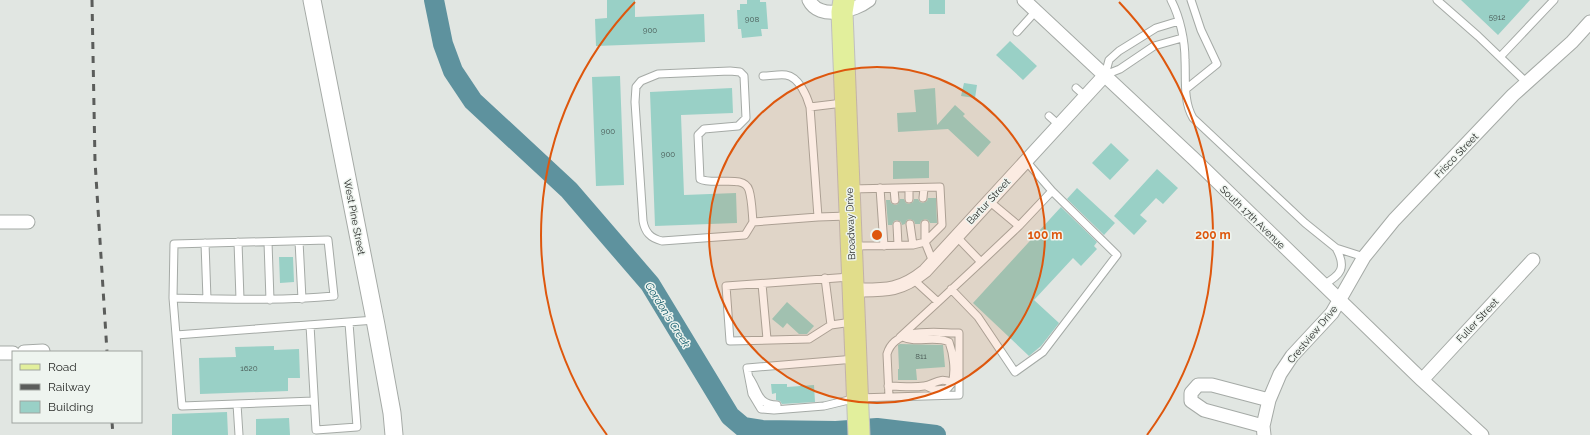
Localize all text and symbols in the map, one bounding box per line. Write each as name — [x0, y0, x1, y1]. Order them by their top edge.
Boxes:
house number: 5912 — [1489, 12, 1505, 22]
house number: 908 — [745, 14, 759, 24]
house number: 900 — [643, 25, 657, 35]
house number: 900 — [601, 126, 615, 136]
street label: Frisco Street — [1432, 130, 1481, 180]
house number: 900 — [661, 149, 675, 159]
street label: Bartur Street — [964, 176, 1013, 226]
street label: West Pine Street — [342, 178, 367, 256]
street label: South 17th Avenue — [1218, 184, 1287, 251]
street label: Broadway Drive — [844, 187, 857, 260]
centre of rings — [870, 228, 884, 242]
text: 100 m — [1028, 228, 1062, 242]
text: 200 m — [1195, 228, 1231, 242]
water label: Gordon's Creek — [642, 280, 693, 351]
street label: Fuller Street — [1454, 296, 1501, 345]
street label: Crestview Drive — [1285, 303, 1340, 365]
legend — [12, 351, 142, 423]
house number: 811 — [915, 351, 927, 361]
text: Road — [48, 360, 77, 374]
house number: 1620 — [240, 363, 258, 373]
text: Railway — [48, 380, 91, 394]
text: Building — [48, 400, 94, 414]

